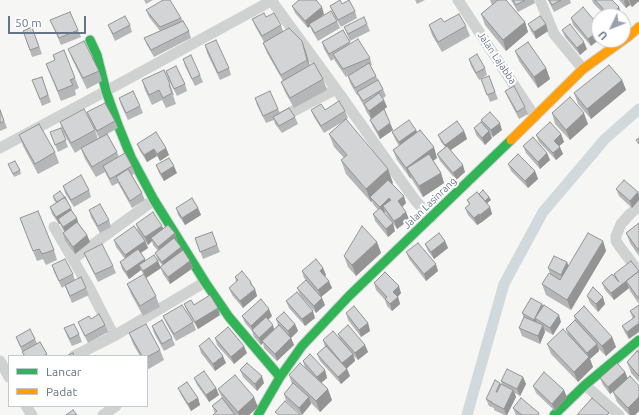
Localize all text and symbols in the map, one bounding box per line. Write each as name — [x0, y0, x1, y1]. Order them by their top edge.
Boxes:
scale bar — [10, 8, 88, 34]
north arrow — [591, 8, 631, 48]
text: 50 m — [15, 16, 42, 29]
text: U — [596, 29, 610, 42]
street label: Jalan Lajabba — [475, 30, 519, 86]
street label: Jalan Lasinrang — [401, 175, 459, 231]
legend — [8, 355, 148, 407]
text: Lancar — [46, 365, 81, 378]
text: Padat — [46, 385, 77, 398]

